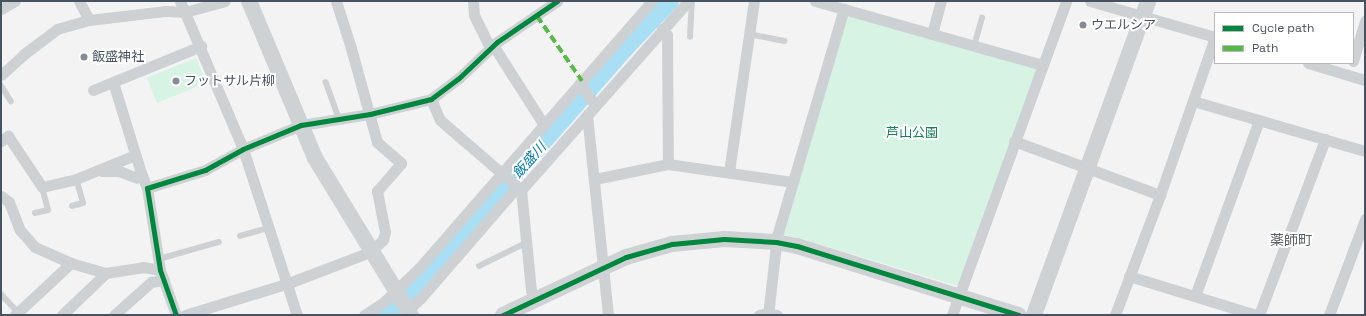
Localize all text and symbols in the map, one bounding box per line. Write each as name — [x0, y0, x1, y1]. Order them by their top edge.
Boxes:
legend — [1214, 12, 1354, 64]
place label: ウエルシア — [1091, 17, 1156, 33]
marker: ウエルシア — [1078, 20, 1088, 30]
text: Cycle path — [1252, 20, 1314, 36]
text: Path — [1252, 40, 1278, 56]
place label: 飯盛神社 — [92, 49, 144, 65]
marker: 飯盛神社 — [79, 52, 89, 62]
place label: フットサル片柳 — [184, 73, 275, 89]
marker: フットサル片柳 — [171, 76, 181, 86]
park label: 芦山公園 — [886, 125, 938, 141]
water label: 飯盛川 — [509, 139, 549, 181]
district label: 薬師町 — [1270, 232, 1312, 248]

